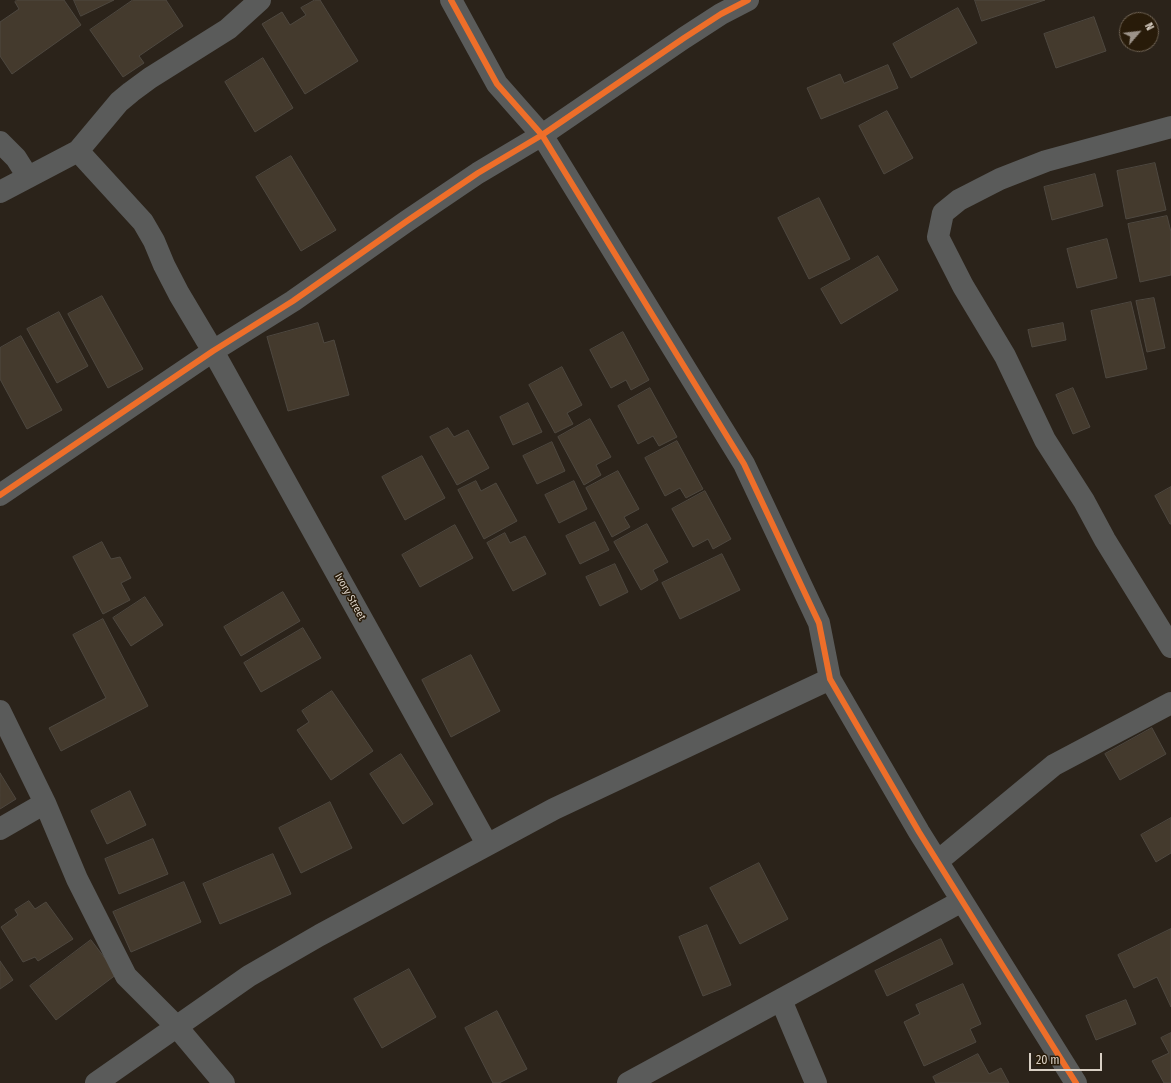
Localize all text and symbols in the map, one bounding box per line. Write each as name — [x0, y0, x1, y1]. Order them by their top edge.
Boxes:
north arrow — [1119, 12, 1159, 52]
text: N — [1142, 21, 1156, 33]
street label: Ivory Street — [332, 571, 368, 623]
scale bar — [1031, 1045, 1104, 1071]
text: 20 m — [1036, 1053, 1060, 1067]

